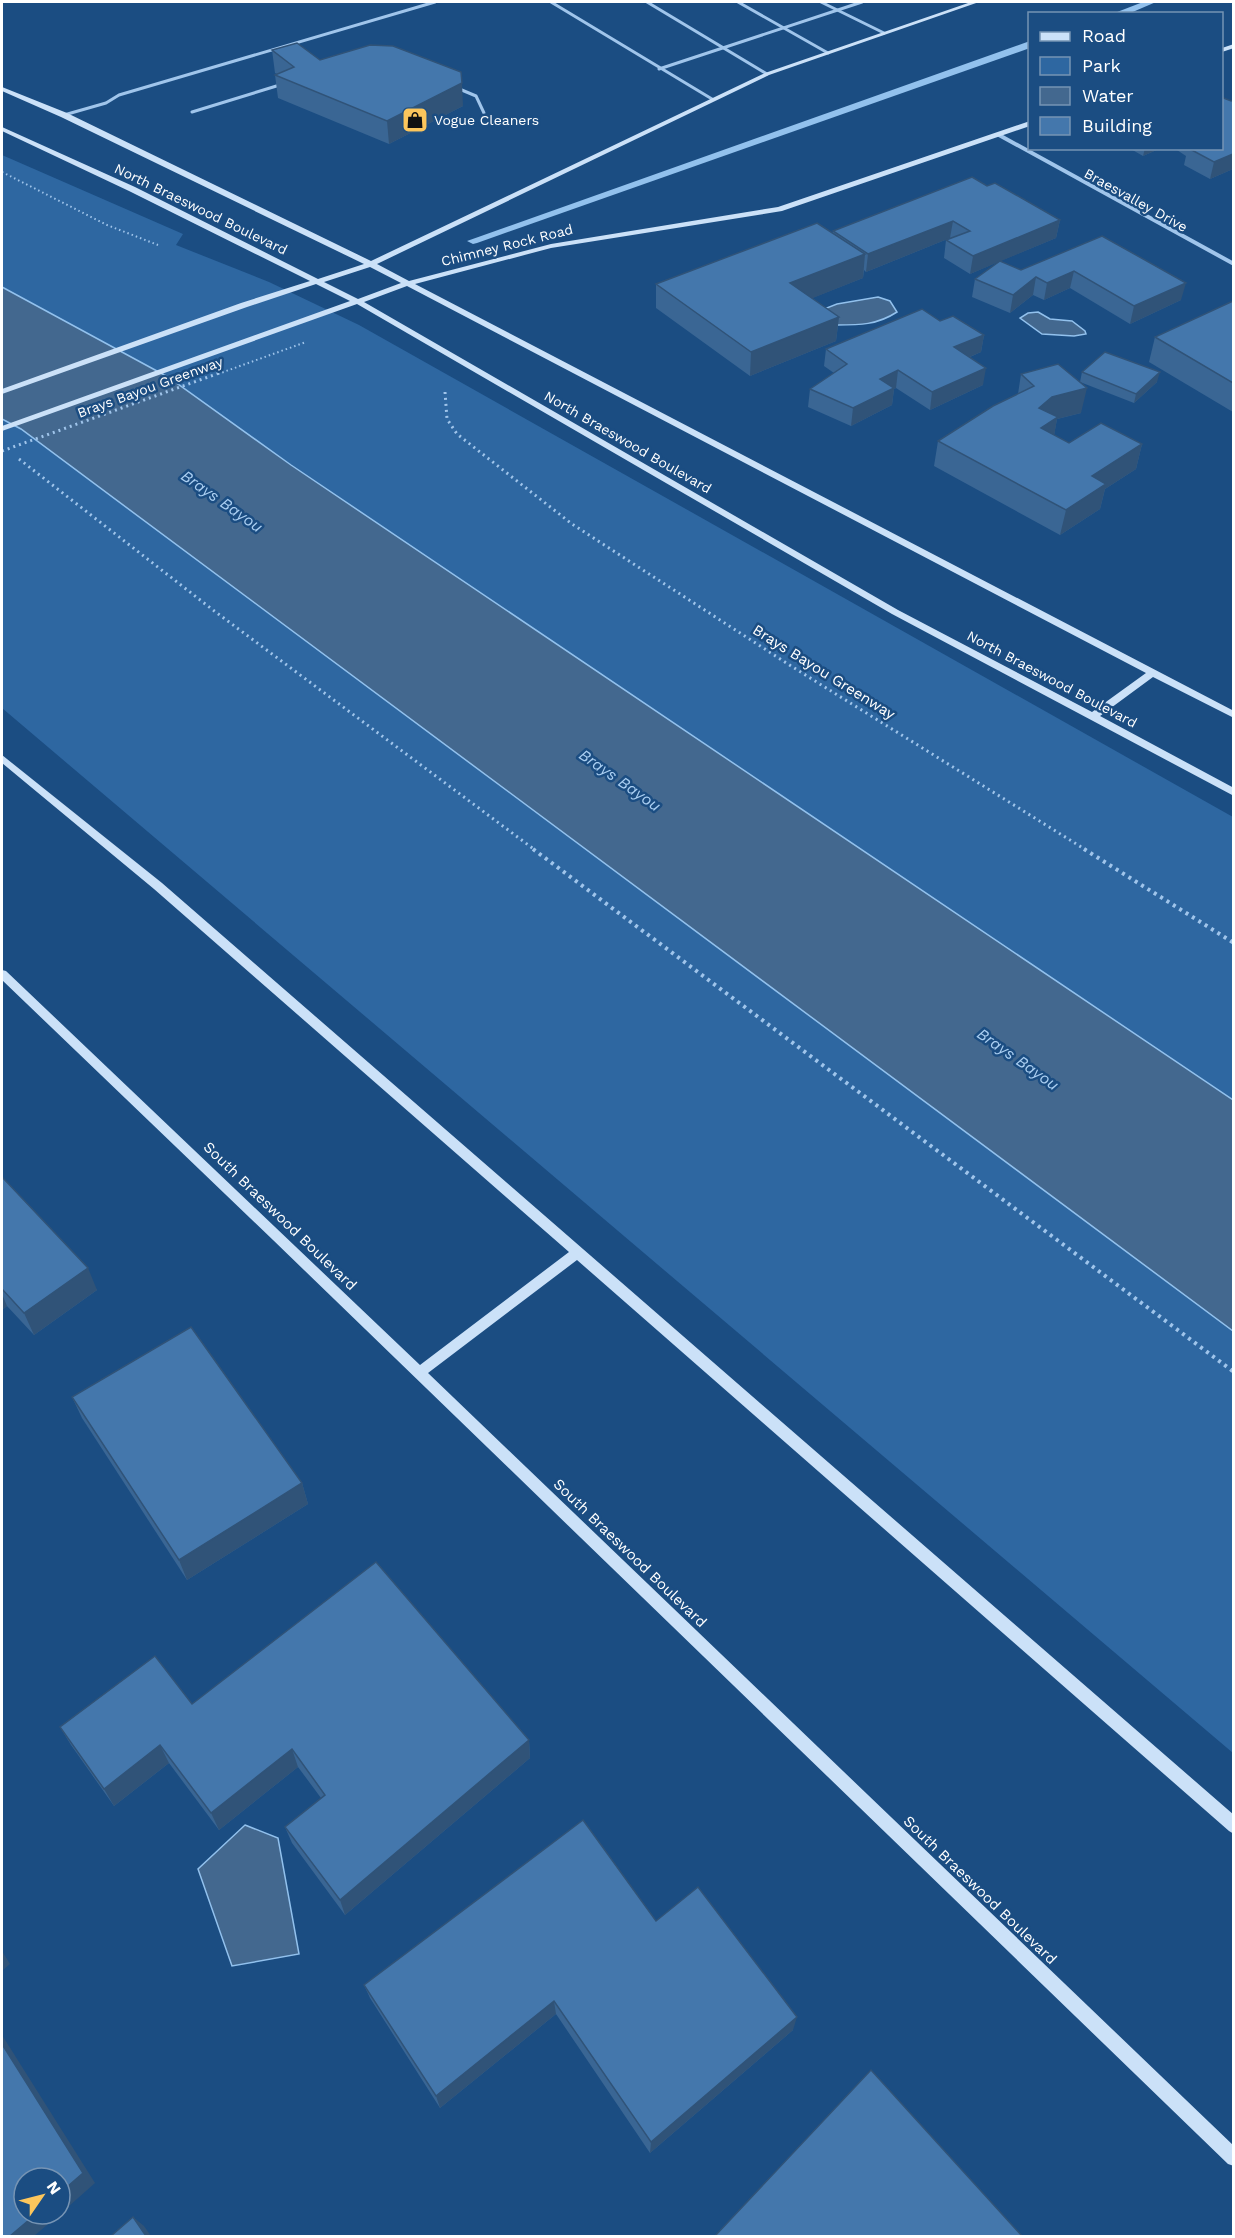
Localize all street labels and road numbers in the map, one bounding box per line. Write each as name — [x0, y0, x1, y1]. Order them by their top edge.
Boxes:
street label: North Braeswood Boulevard — [112, 160, 290, 258]
street label: Braesvalley Drive — [1082, 165, 1190, 235]
street label: Chimney Rock Road — [439, 221, 575, 269]
street label: Brays Bayou Greenway — [75, 353, 226, 421]
street label: North Braeswood Boulevard — [542, 388, 714, 496]
street label: Brays Bayou Greenway — [749, 621, 899, 723]
street label: North Braeswood Boulevard — [964, 627, 1140, 731]
street label: South Braeswood Boulevard — [200, 1138, 360, 1294]
street label: South Braeswood Boulevard — [550, 1475, 710, 1631]
street label: South Braeswood Boulevard — [900, 1812, 1060, 1968]

